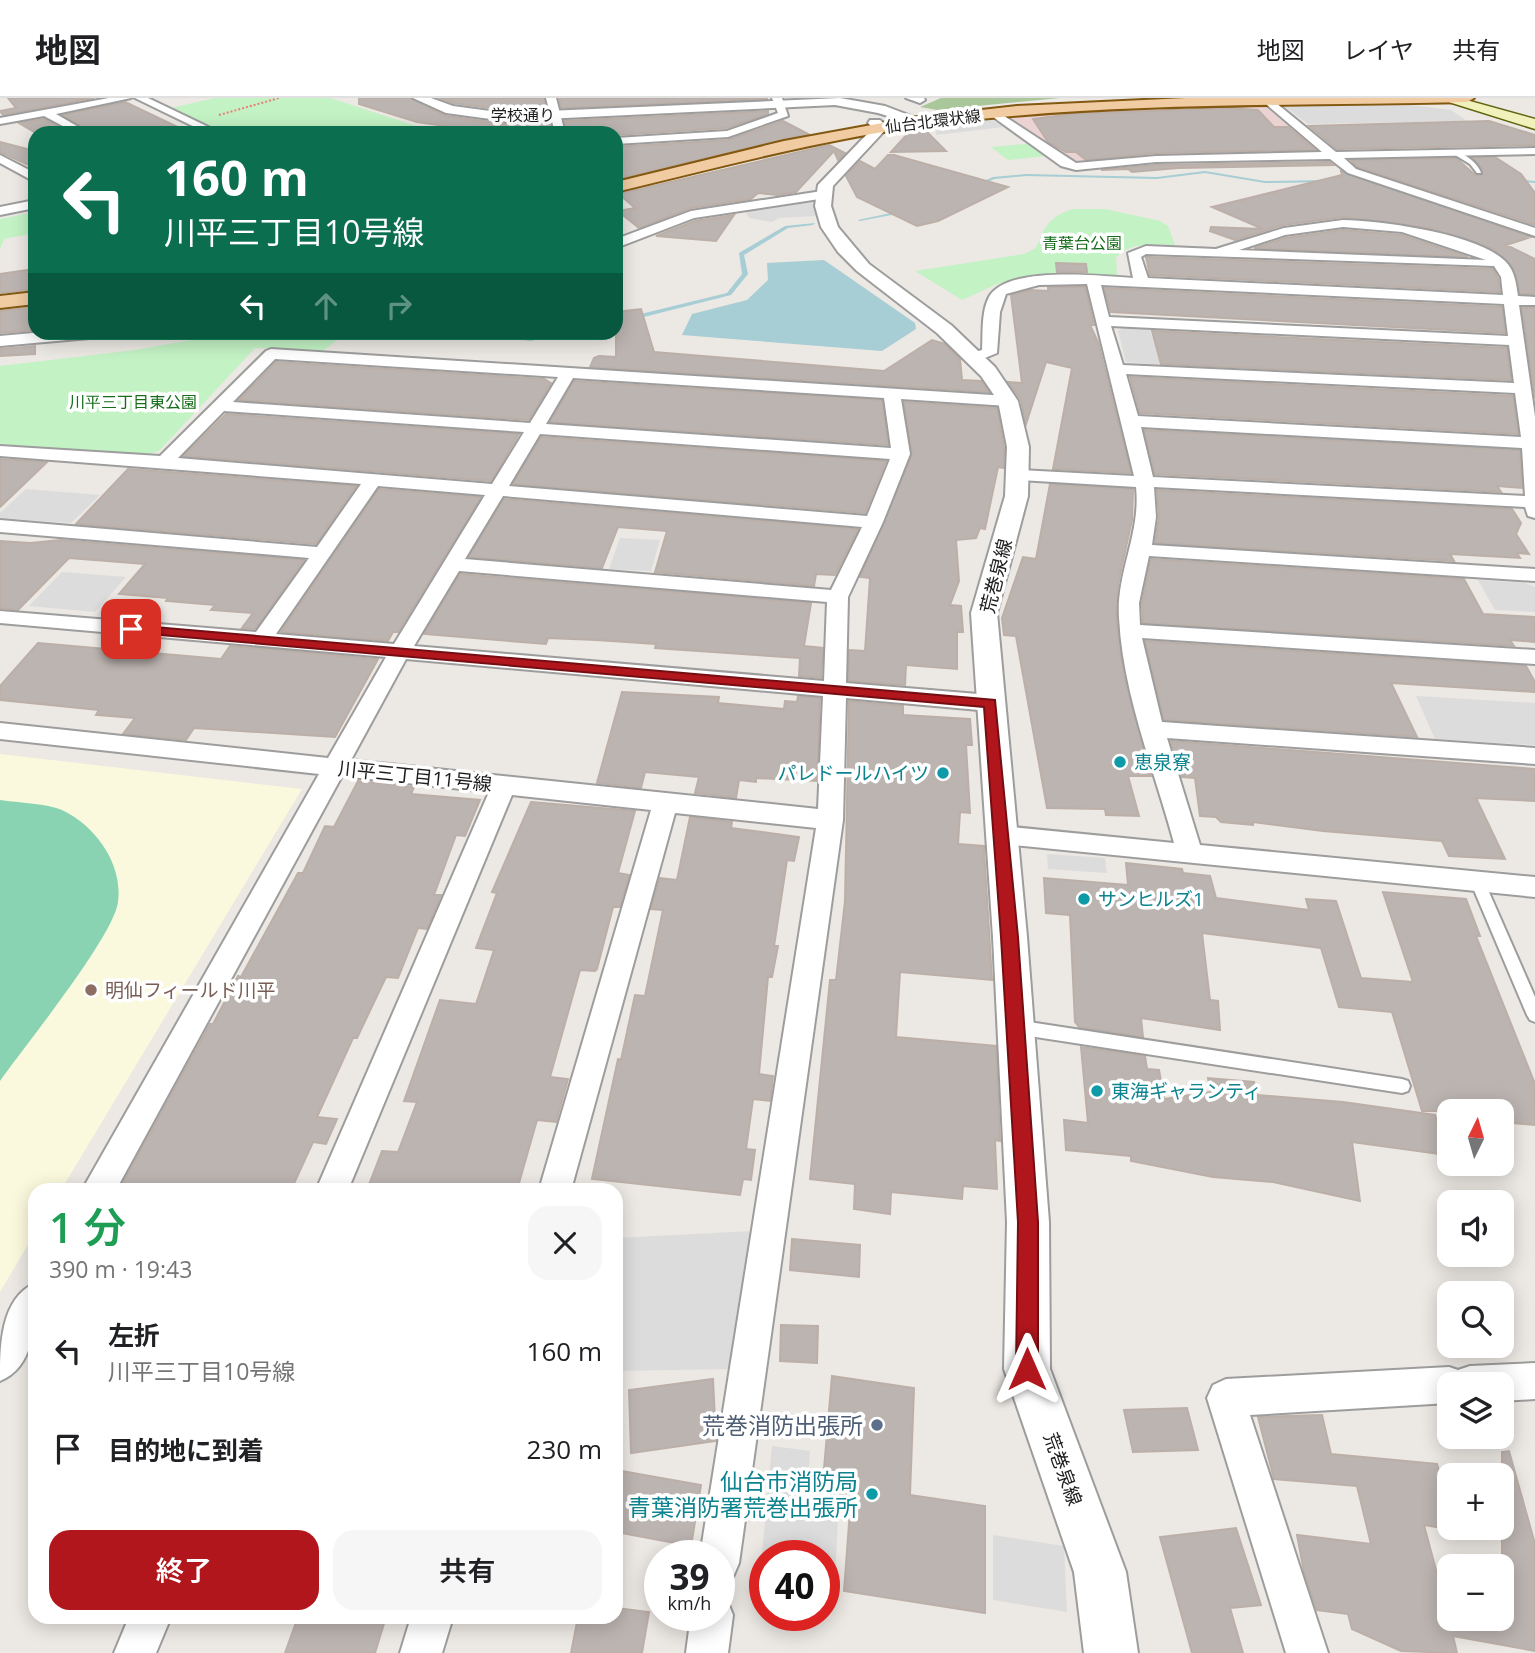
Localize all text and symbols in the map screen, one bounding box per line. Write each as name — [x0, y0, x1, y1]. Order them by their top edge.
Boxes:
text: 地図 — [35, 27, 101, 72]
text: 地図 — [1257, 33, 1305, 66]
text: レイヤ — [1343, 33, 1414, 66]
text: 共有 — [1452, 33, 1500, 66]
street label: 学校通り — [491, 104, 555, 126]
street label: 仙台北環状線 — [884, 104, 982, 138]
text: 160 m — [164, 144, 309, 210]
icon: left — [49, 154, 140, 245]
text: 川平三丁目10号線 — [164, 210, 425, 253]
park label: 青葉台公園 — [1042, 232, 1122, 254]
icon: left — [234, 287, 272, 325]
icon: ahead — [307, 287, 345, 325]
icon: right — [380, 287, 418, 325]
park label: 川平三丁目東公園 — [69, 391, 197, 413]
street label: 荒巻泉線 — [974, 536, 1018, 616]
pin — [101, 599, 161, 659]
icon: arrive — [112, 610, 150, 648]
place label: 恵泉寮 — [1134, 749, 1191, 775]
marker: 恵泉寮 — [1112, 754, 1128, 770]
street label: 川平三丁目11号線 — [337, 755, 493, 797]
place label: パレドールハイツ — [777, 760, 929, 786]
marker: パレドールハイツ — [935, 765, 951, 781]
place label: サンヒルズ1 — [1098, 886, 1204, 912]
marker: サンヒルズ1 — [1076, 891, 1092, 907]
place label: 明仙フィールド川平 — [105, 977, 276, 1003]
marker: 明仙フィールド川平 — [83, 982, 99, 998]
place label: 東海ギャランティ — [1111, 1078, 1262, 1104]
marker: 東海ギャランティ — [1089, 1083, 1105, 1099]
north arrow — [1437, 1099, 1514, 1176]
map controls — [1437, 1099, 1514, 1631]
button: sound — [1437, 1190, 1514, 1267]
text: 1 分 — [49, 1198, 126, 1255]
button: close — [528, 1206, 602, 1280]
text: 390 m · 19:43 — [49, 1253, 192, 1285]
button: search — [1437, 1281, 1514, 1358]
text: 左折 — [108, 1317, 160, 1353]
icon: left — [49, 1332, 87, 1370]
position arrow — [990, 1332, 1064, 1406]
text: 160 m — [527, 1333, 602, 1369]
text: 川平三丁目10号線 — [108, 1355, 295, 1387]
button: layers — [1437, 1372, 1514, 1449]
place label: 荒巻消防出張所 — [702, 1409, 863, 1441]
marker: 荒巻消防出張所 — [869, 1417, 885, 1433]
street label: 荒巻泉線 — [1038, 1429, 1088, 1509]
icon: arrive — [49, 1430, 87, 1468]
text: 230 m — [527, 1431, 602, 1467]
text: 目的地に到着 — [108, 1432, 264, 1468]
button: + — [1437, 1463, 1514, 1540]
place label: 仙台市消防局 青葉消防署荒巻出張所 — [628, 1465, 858, 1523]
marker: 仙台市消防局 青葉消防署荒巻出張所 — [864, 1486, 880, 1502]
button: 終了 — [49, 1530, 319, 1610]
button: 共有 — [333, 1530, 602, 1610]
speed limit sign: 40 — [749, 1540, 840, 1631]
text: 39 — [669, 1553, 710, 1600]
button: − — [1437, 1554, 1514, 1631]
text: km/h — [668, 1591, 711, 1615]

